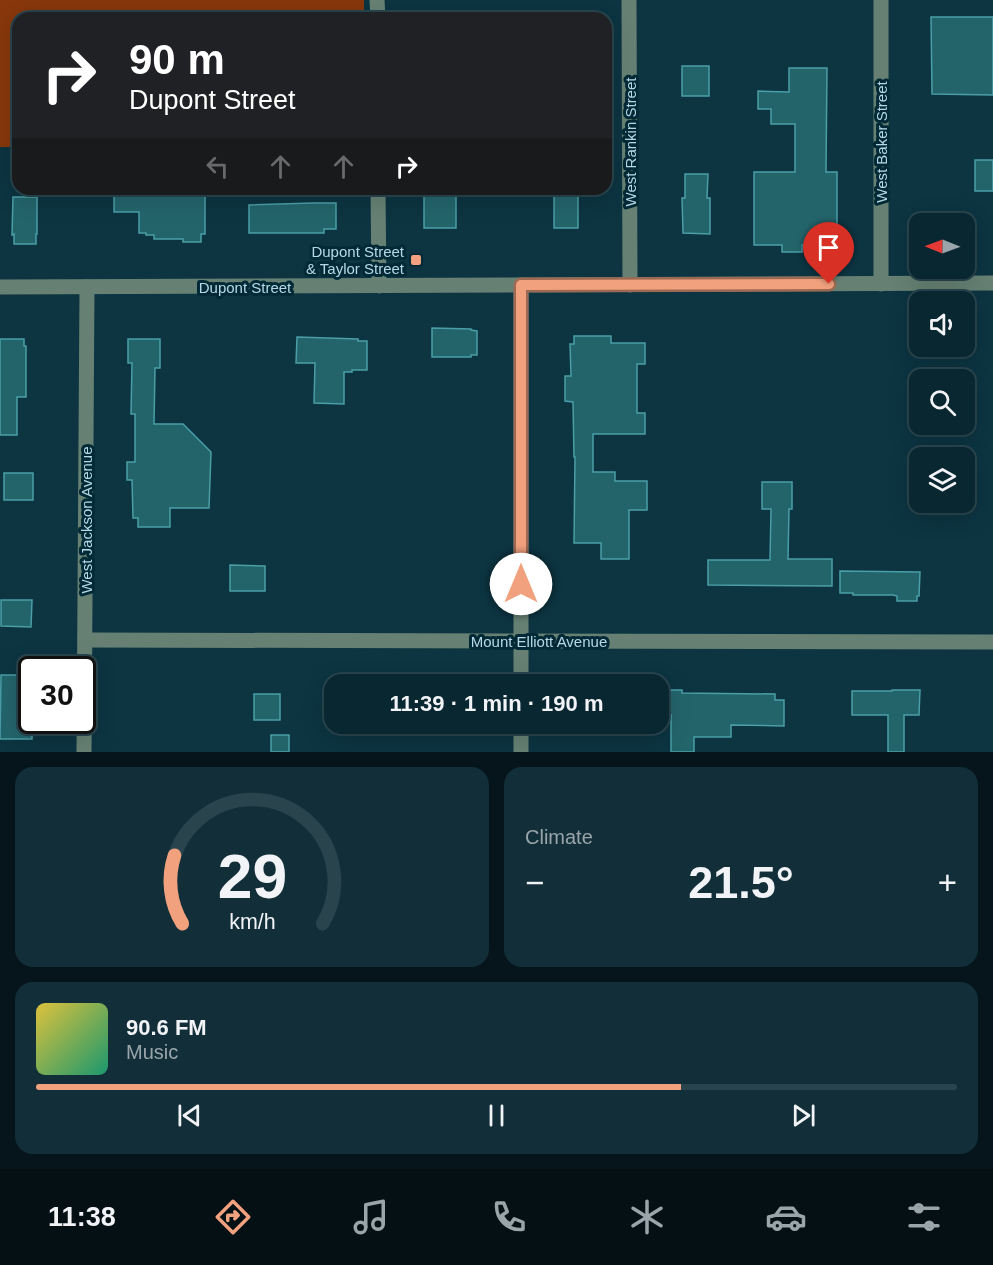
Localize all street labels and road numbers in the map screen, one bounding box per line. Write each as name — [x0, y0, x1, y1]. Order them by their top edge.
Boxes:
street label: West Rankin Street — [622, 77, 639, 206]
street label: West Baker Street — [873, 80, 890, 203]
street label: Dupont Street — [199, 279, 292, 296]
street label: West Jackson Avenue — [78, 446, 95, 594]
street label: Mount Elliott Avenue — [471, 633, 607, 650]

